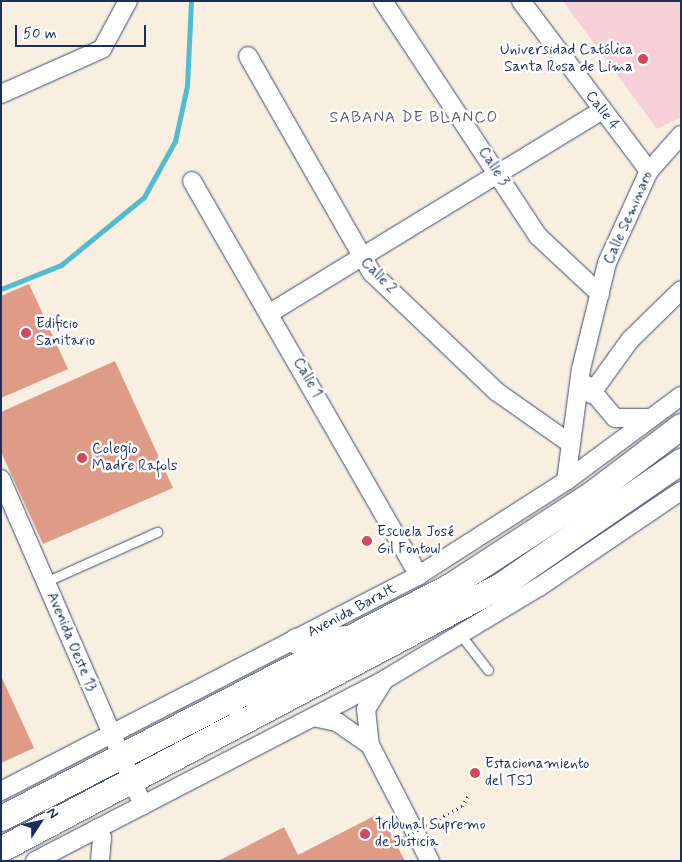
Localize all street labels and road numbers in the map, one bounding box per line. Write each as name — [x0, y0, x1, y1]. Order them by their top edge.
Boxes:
street label: Calle 4 — [581, 88, 623, 134]
street label: Calle 3 — [474, 144, 512, 190]
street label: Calle Seminaro — [600, 168, 658, 268]
street label: Calle 2 — [356, 254, 400, 298]
street label: Calle 1 — [288, 355, 326, 401]
street label: Avenida Baralt — [305, 580, 399, 642]
street label: Avenida Oeste 13 — [42, 590, 100, 694]

